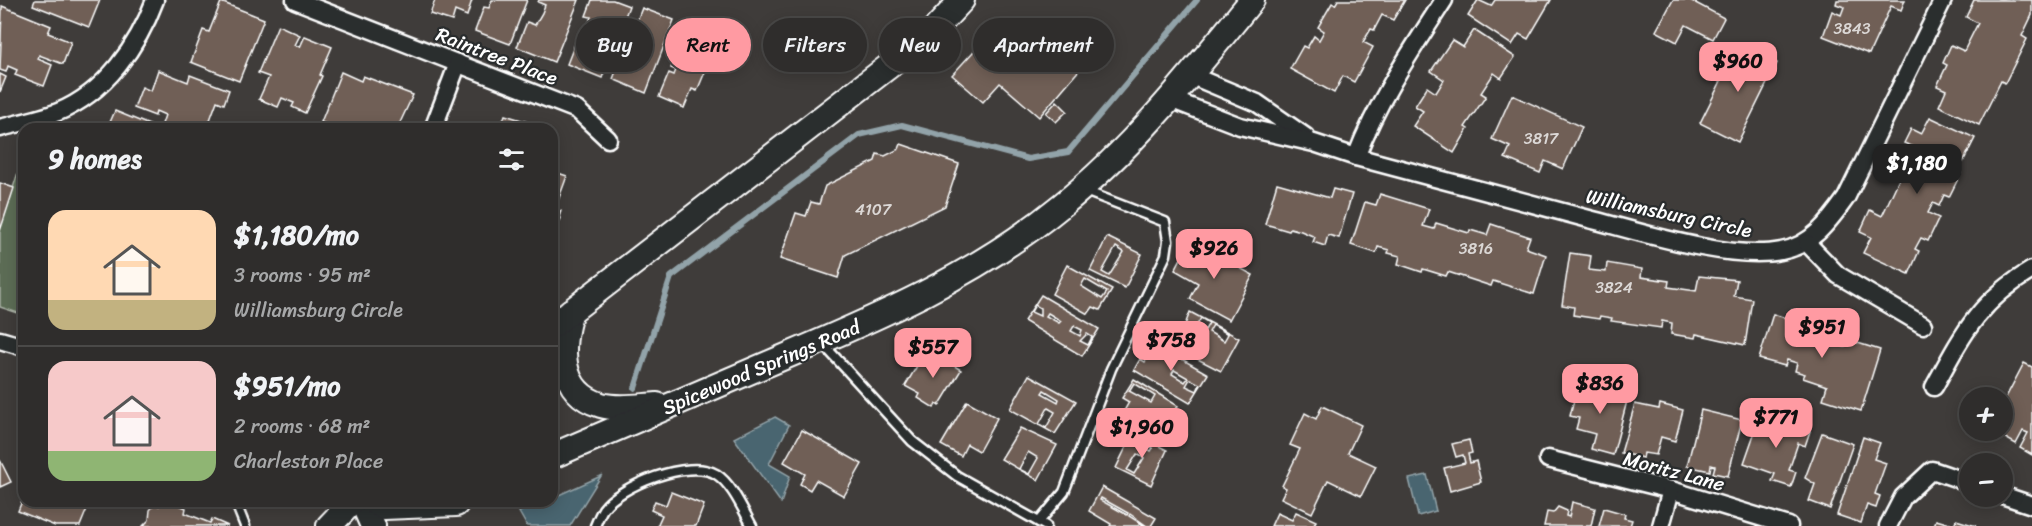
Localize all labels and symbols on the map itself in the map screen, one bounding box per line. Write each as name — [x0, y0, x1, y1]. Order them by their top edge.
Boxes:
house number: 3843 — [1833, 14, 1871, 43]
street label: Raintree Place — [431, 17, 563, 96]
pin: $960 — [1702, 42, 1774, 93]
house number: 3817 — [1524, 124, 1559, 153]
pin: $1,180 — [1868, 144, 1966, 195]
street label: Williamsburg Circle — [1583, 179, 1755, 248]
house number: 4107 — [855, 195, 892, 224]
pin: $926 — [1178, 229, 1250, 280]
house number: 3816 — [1459, 234, 1493, 263]
house number: 3824 — [1595, 273, 1633, 302]
pin: $951 — [1786, 308, 1858, 359]
street label: Spicewood Springs Road — [657, 309, 867, 425]
pin: $758 — [1135, 321, 1207, 372]
pin: $557 — [897, 328, 969, 379]
pin: $836 — [1564, 364, 1636, 415]
pin: $771 — [1740, 398, 1812, 449]
pin: $1,960 — [1093, 408, 1191, 459]
street label: Moritz Lane — [1619, 441, 1729, 502]

